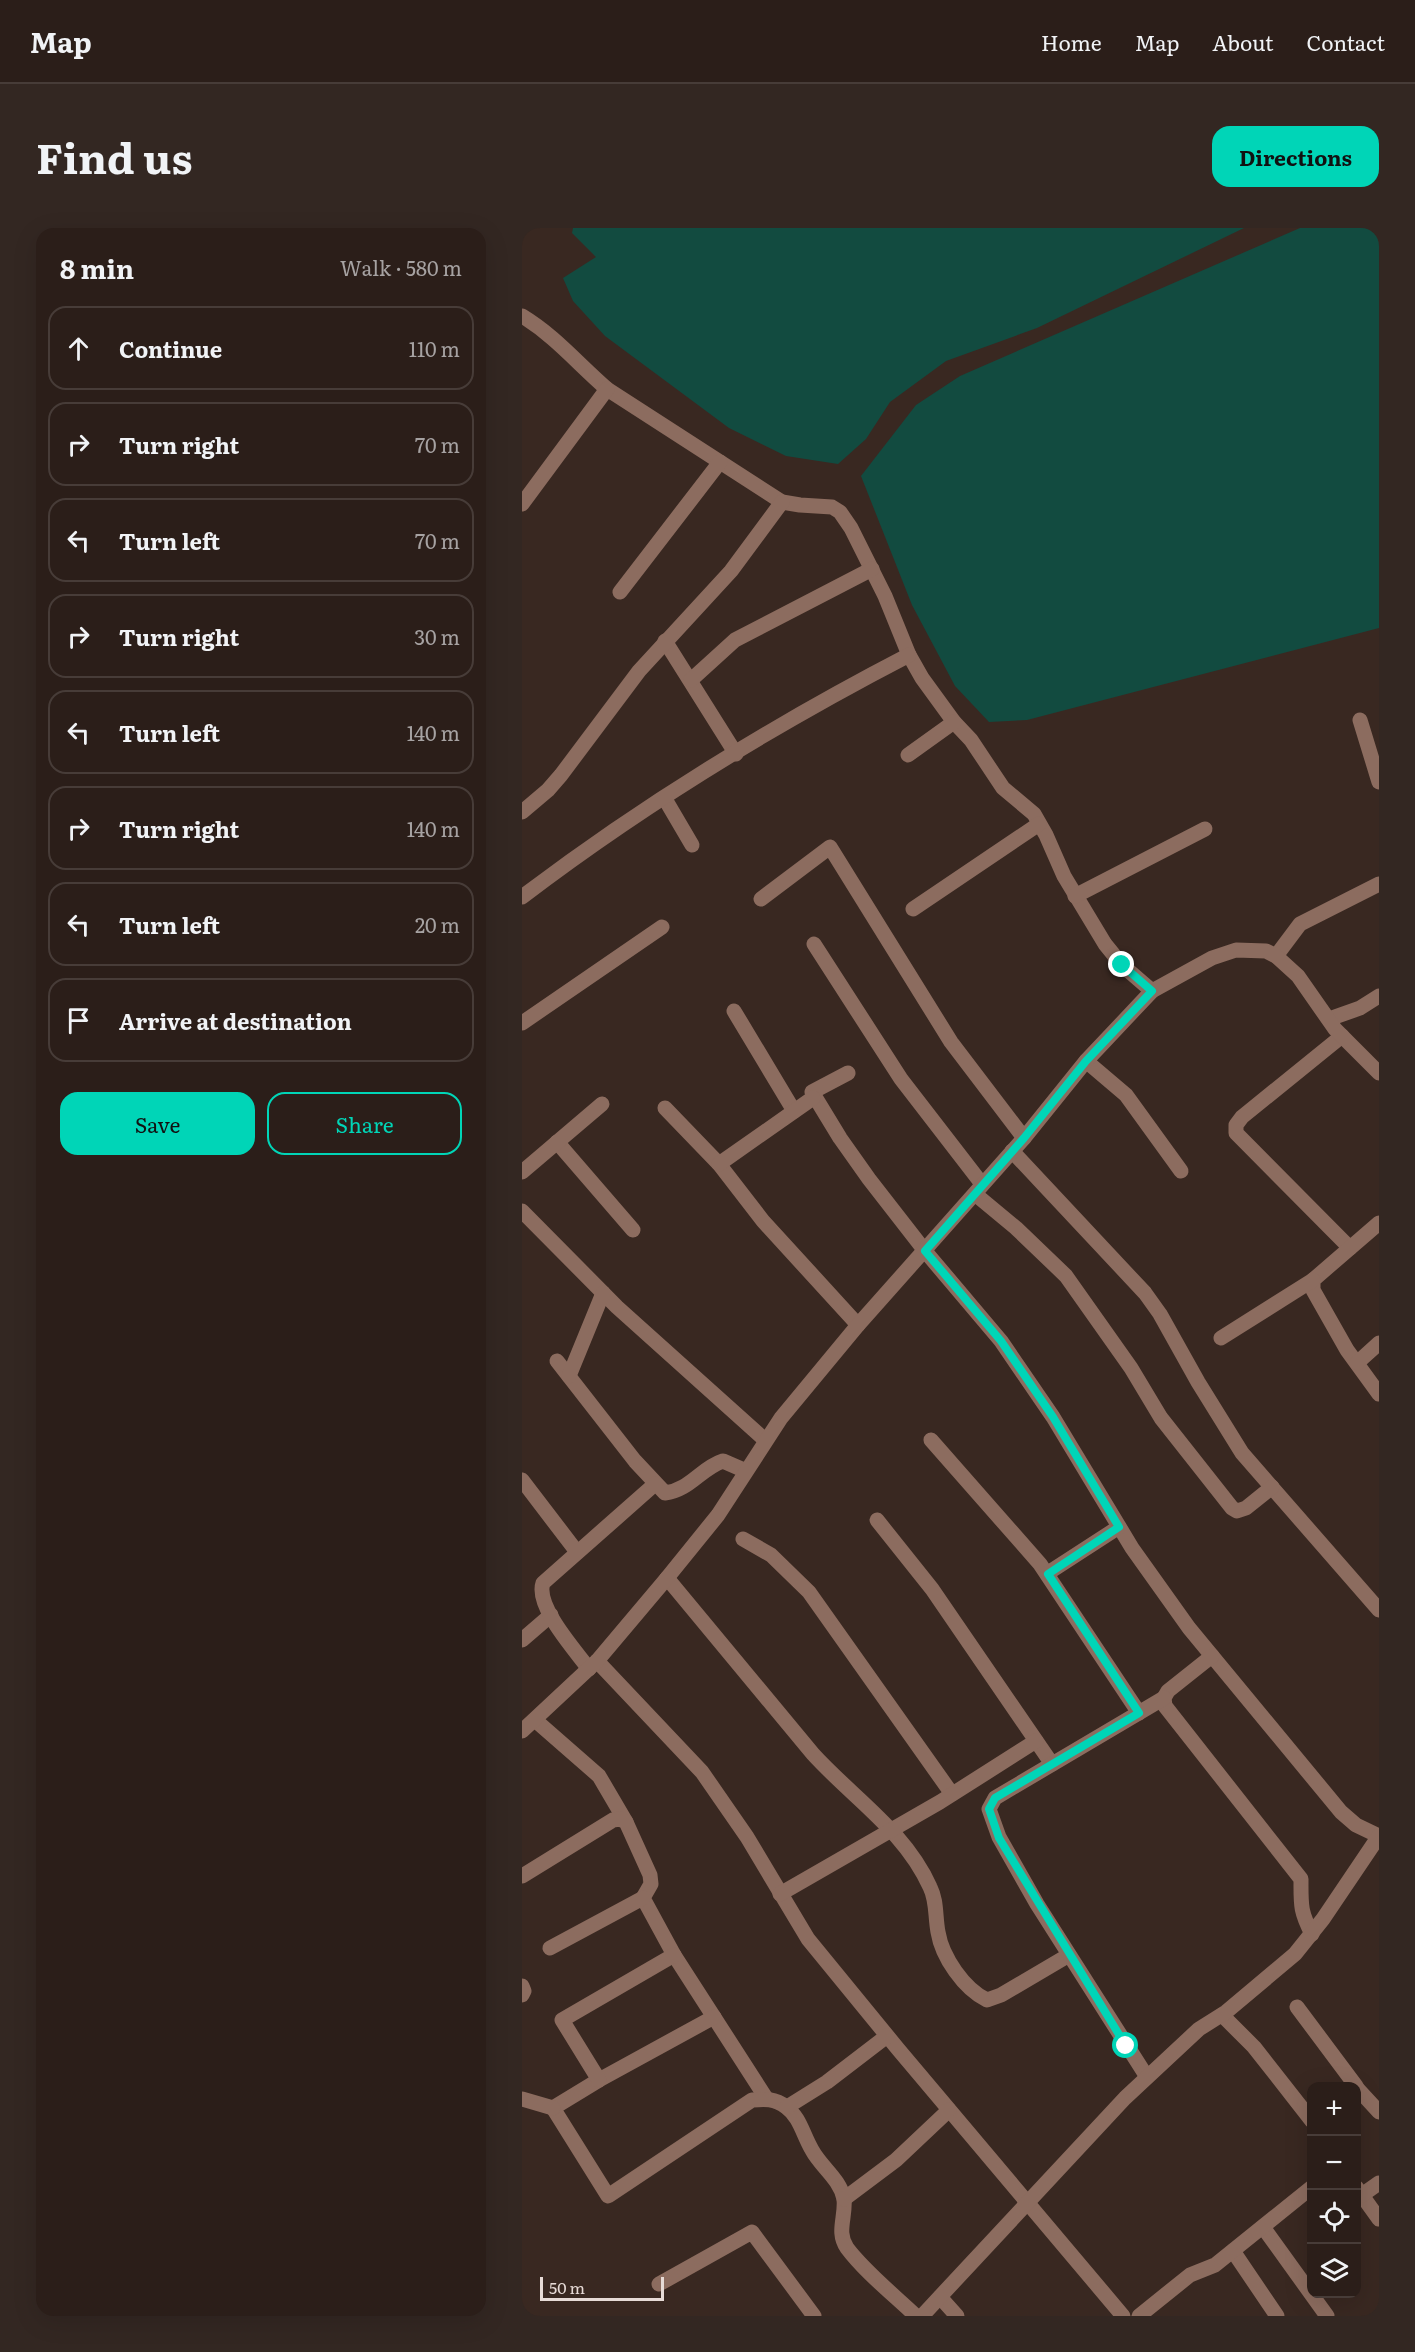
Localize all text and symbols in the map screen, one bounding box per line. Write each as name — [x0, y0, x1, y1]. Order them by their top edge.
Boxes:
text: Map — [30, 20, 92, 62]
text: Home — [1041, 26, 1102, 57]
text: Map — [1135, 26, 1179, 57]
text: About — [1212, 26, 1274, 57]
text: Contact — [1307, 26, 1385, 57]
text: Find us — [36, 125, 193, 187]
button: Directions — [1212, 126, 1379, 187]
text: 8 min — [60, 248, 134, 287]
text: Walk · 580 m — [340, 252, 462, 282]
icon: ahead — [62, 332, 95, 365]
text: Continue — [119, 332, 222, 365]
text: 110 m — [409, 333, 460, 363]
icon: right — [62, 428, 95, 461]
text: Turn right — [119, 428, 239, 461]
text: 70 m — [415, 429, 460, 459]
icon: left — [62, 524, 95, 557]
text: Turn left — [119, 524, 220, 557]
text: 70 m — [415, 525, 460, 555]
icon: right — [62, 620, 95, 653]
text: Turn right — [119, 620, 239, 653]
text: 30 m — [414, 621, 460, 651]
icon: left — [62, 716, 95, 749]
text: Turn left — [119, 716, 220, 749]
text: 140 m — [407, 717, 460, 747]
icon: right — [62, 812, 95, 845]
text: Turn right — [119, 812, 239, 845]
text: 140 m — [407, 813, 460, 843]
icon: left — [62, 908, 95, 941]
text: Turn left — [119, 908, 220, 941]
text: 20 m — [415, 909, 460, 939]
route end — [1108, 951, 1134, 977]
icon: arrive — [62, 1004, 95, 1037]
text: Arrive at destination — [119, 1004, 352, 1037]
button: Save — [60, 1092, 255, 1155]
button: Share — [267, 1092, 462, 1155]
route start — [1112, 2032, 1138, 2058]
map controls — [1307, 2082, 1361, 2298]
button: + — [1307, 2082, 1361, 2136]
button: − — [1307, 2136, 1361, 2190]
button: locate — [1307, 2190, 1361, 2244]
button: layers — [1307, 2244, 1361, 2298]
scale bar — [540, 2274, 664, 2302]
text: 50 m — [549, 2275, 585, 2299]

